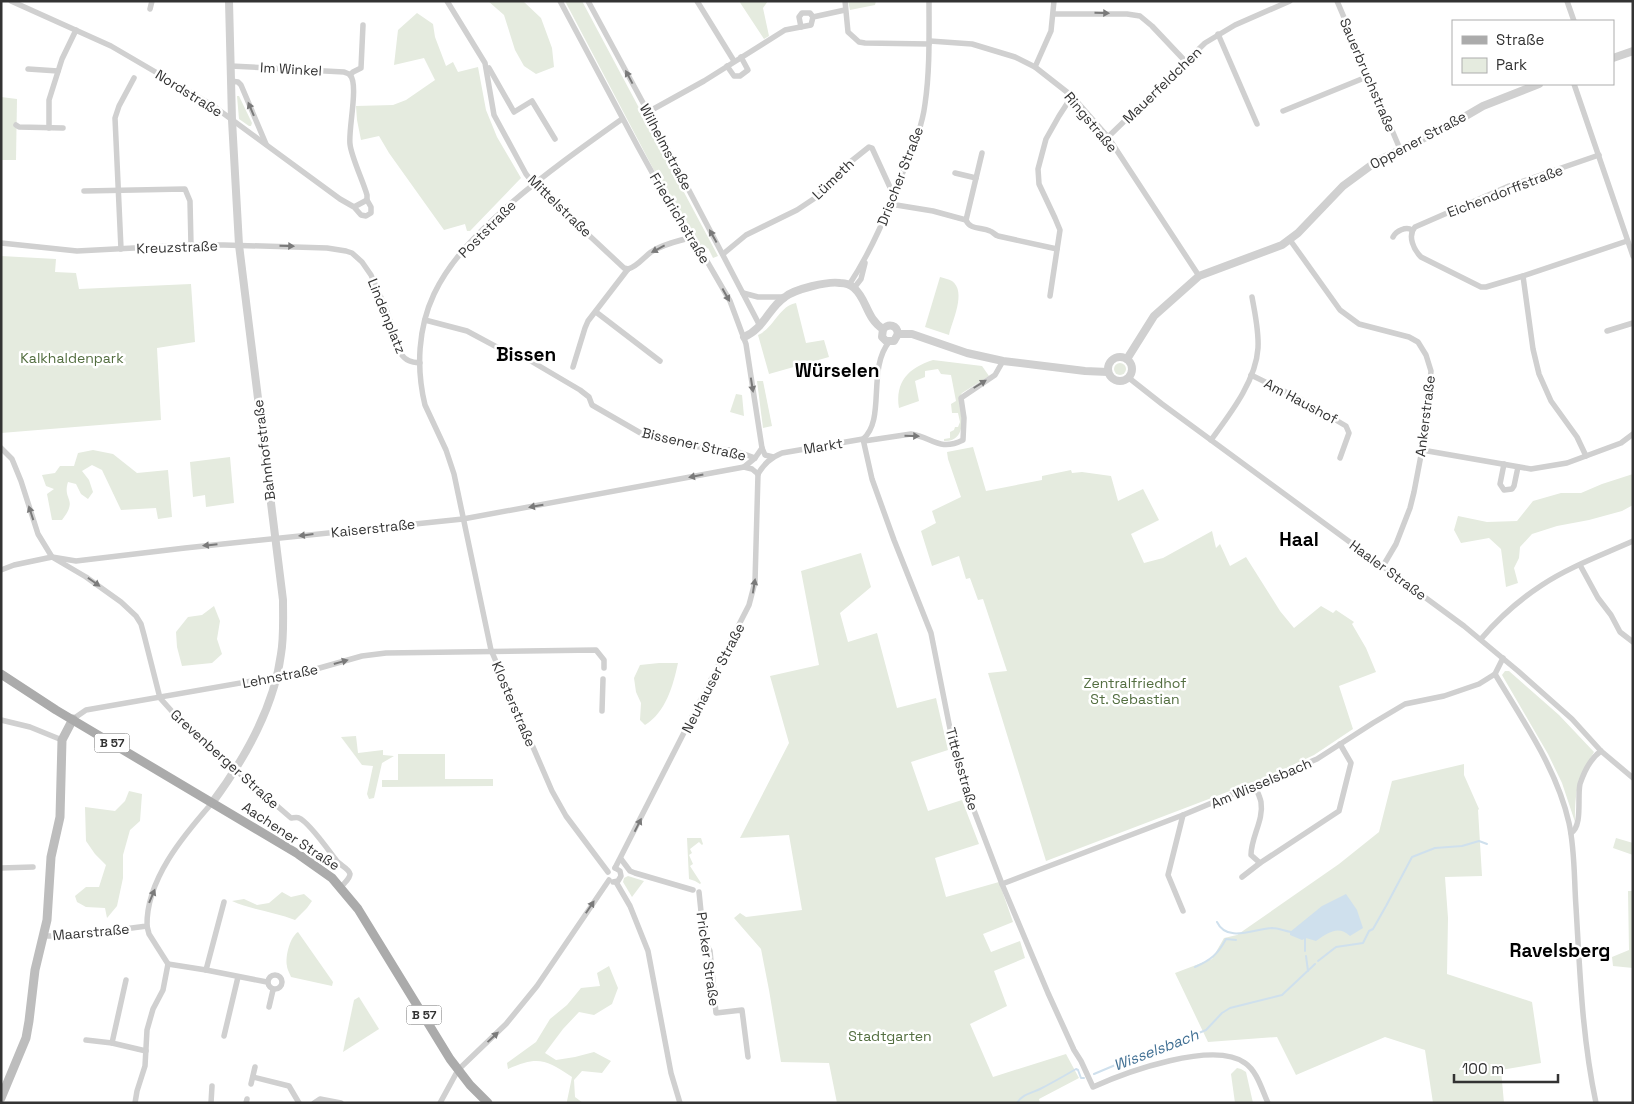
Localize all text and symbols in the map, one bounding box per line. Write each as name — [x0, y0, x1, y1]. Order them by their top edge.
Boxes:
one-way arrow — [1094, 9, 1110, 17]
street label: Sauerbruchstraße — [1336, 15, 1400, 135]
legend — [1452, 20, 1614, 85]
text: Straße — [1496, 30, 1545, 49]
street label: Mauerfeldchen — [1119, 43, 1205, 127]
text: Park — [1496, 55, 1527, 74]
street label: Im Winkel — [260, 58, 322, 80]
street label: Nordstraße — [152, 65, 226, 121]
one-way arrow — [625, 70, 633, 84]
street label: Ringstraße — [1060, 88, 1122, 156]
street label: Wilhelmstraße — [636, 101, 696, 193]
one-way arrow — [247, 102, 255, 116]
street label: Oppener Straße — [1367, 107, 1469, 173]
street label: Drischer Straße — [873, 124, 927, 228]
street label: Lümeth — [808, 155, 858, 203]
street label: Eichendorffstraße — [1445, 161, 1565, 221]
street label: Friedrichstraße — [646, 169, 714, 267]
street label: Mittelstraße — [524, 171, 596, 241]
street label: Poststraße — [454, 196, 520, 262]
one-way arrow — [709, 229, 717, 243]
street label: Kreuzstraße — [136, 237, 218, 257]
one-way arrow — [280, 243, 296, 251]
one-way arrow — [651, 244, 664, 253]
street label: Lindenplatz — [364, 276, 410, 356]
one-way arrow — [722, 287, 730, 302]
district label: Bissen — [496, 342, 556, 367]
park label: Kalkhaldenpark — [20, 349, 124, 367]
district label: Würselen — [795, 358, 879, 383]
street label: Am Haushof — [1261, 374, 1341, 428]
street label: Ankerstraße — [1411, 374, 1439, 458]
one-way arrow — [748, 378, 756, 394]
one-way arrow — [973, 380, 987, 389]
street label: Bahnhofstraße — [249, 399, 279, 501]
street label: Bissener Straße — [640, 423, 748, 465]
one-way arrow — [905, 433, 921, 441]
street label: Markt — [802, 434, 844, 458]
one-way arrow — [688, 473, 704, 481]
one-way arrow — [528, 502, 544, 510]
one-way arrow — [27, 506, 35, 521]
street label: Kaiserstraße — [330, 515, 416, 541]
district label: Haal — [1279, 527, 1319, 552]
one-way arrow — [297, 531, 313, 539]
street label: Haaler Straße — [1346, 536, 1430, 604]
one-way arrow — [202, 541, 218, 549]
one-way arrow — [87, 577, 100, 587]
one-way arrow — [750, 577, 758, 593]
street label: Neuhauser Straße — [678, 620, 748, 736]
one-way arrow — [334, 658, 349, 666]
street label: Klosterstraße — [488, 658, 540, 750]
street label: Lehnstraße — [241, 660, 319, 692]
park label: Zentralfriedhof St. Sebastian — [1084, 674, 1186, 708]
street label: Grevenberger Straße — [167, 705, 283, 813]
street label: Tittelsstraße — [942, 725, 982, 813]
road number: B 57 — [94, 734, 130, 752]
street label: Am Wisselsbach — [1208, 754, 1314, 812]
street label: Aachener Straße — [239, 798, 343, 874]
one-way arrow — [634, 818, 642, 832]
one-way arrow — [148, 889, 156, 903]
one-way arrow — [585, 900, 595, 914]
street label: Pricker Straße — [692, 911, 724, 1007]
street label: Maarstraße — [52, 920, 130, 944]
district label: Ravelsberg — [1510, 938, 1610, 963]
road number: B 57 — [406, 1006, 442, 1024]
water label: Wisselsbach — [1111, 1024, 1202, 1074]
park label: Stadtgarten — [848, 1027, 932, 1045]
one-way arrow — [487, 1031, 499, 1043]
scale bar — [1454, 1052, 1558, 1084]
text: 100 m — [1462, 1059, 1504, 1078]

